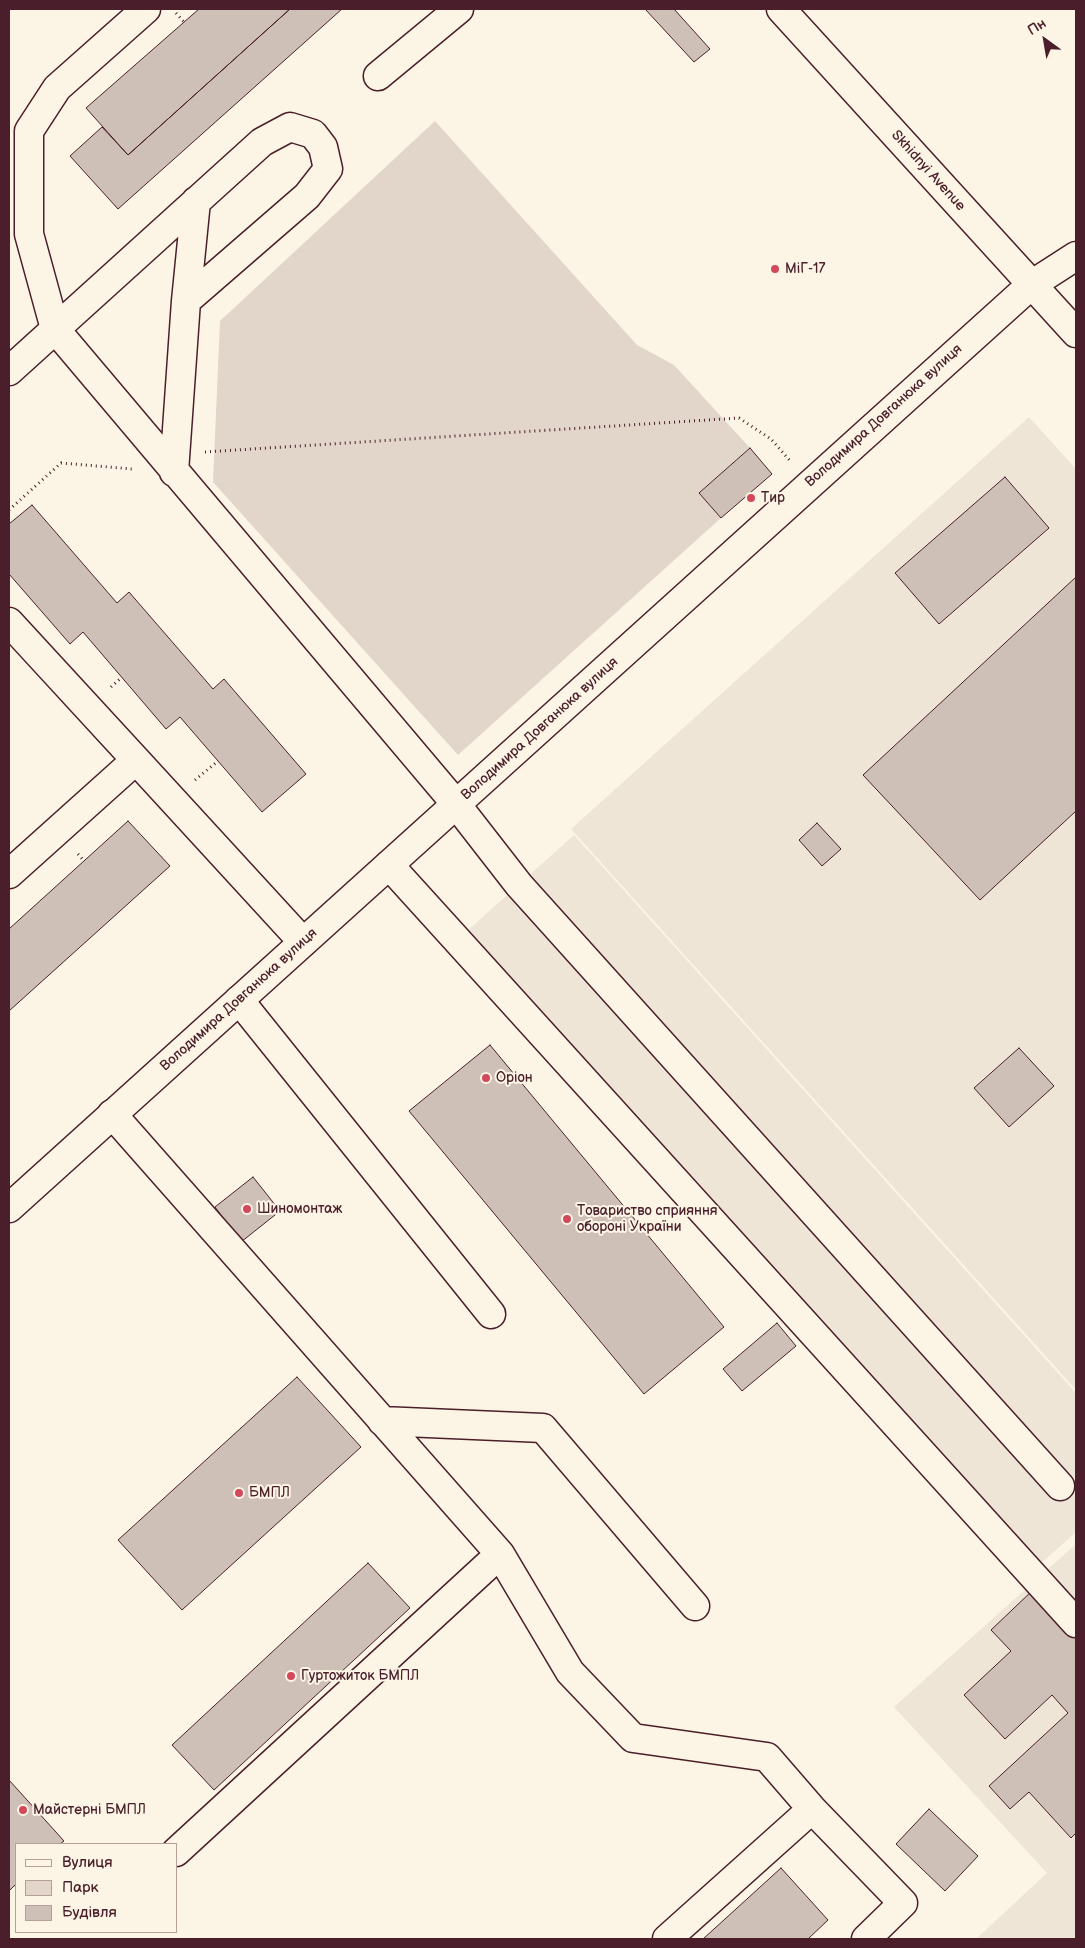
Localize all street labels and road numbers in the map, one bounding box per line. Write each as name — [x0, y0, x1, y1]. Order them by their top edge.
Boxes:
street label: Skhidnyi Avenue — [887, 127, 969, 215]
street label: Володимира Довганюка вулиця — [802, 341, 966, 491]
street label: Володимира Довганюка вулиця — [458, 654, 622, 804]
street label: Володимира Довганюка вулиця — [157, 925, 321, 1075]

